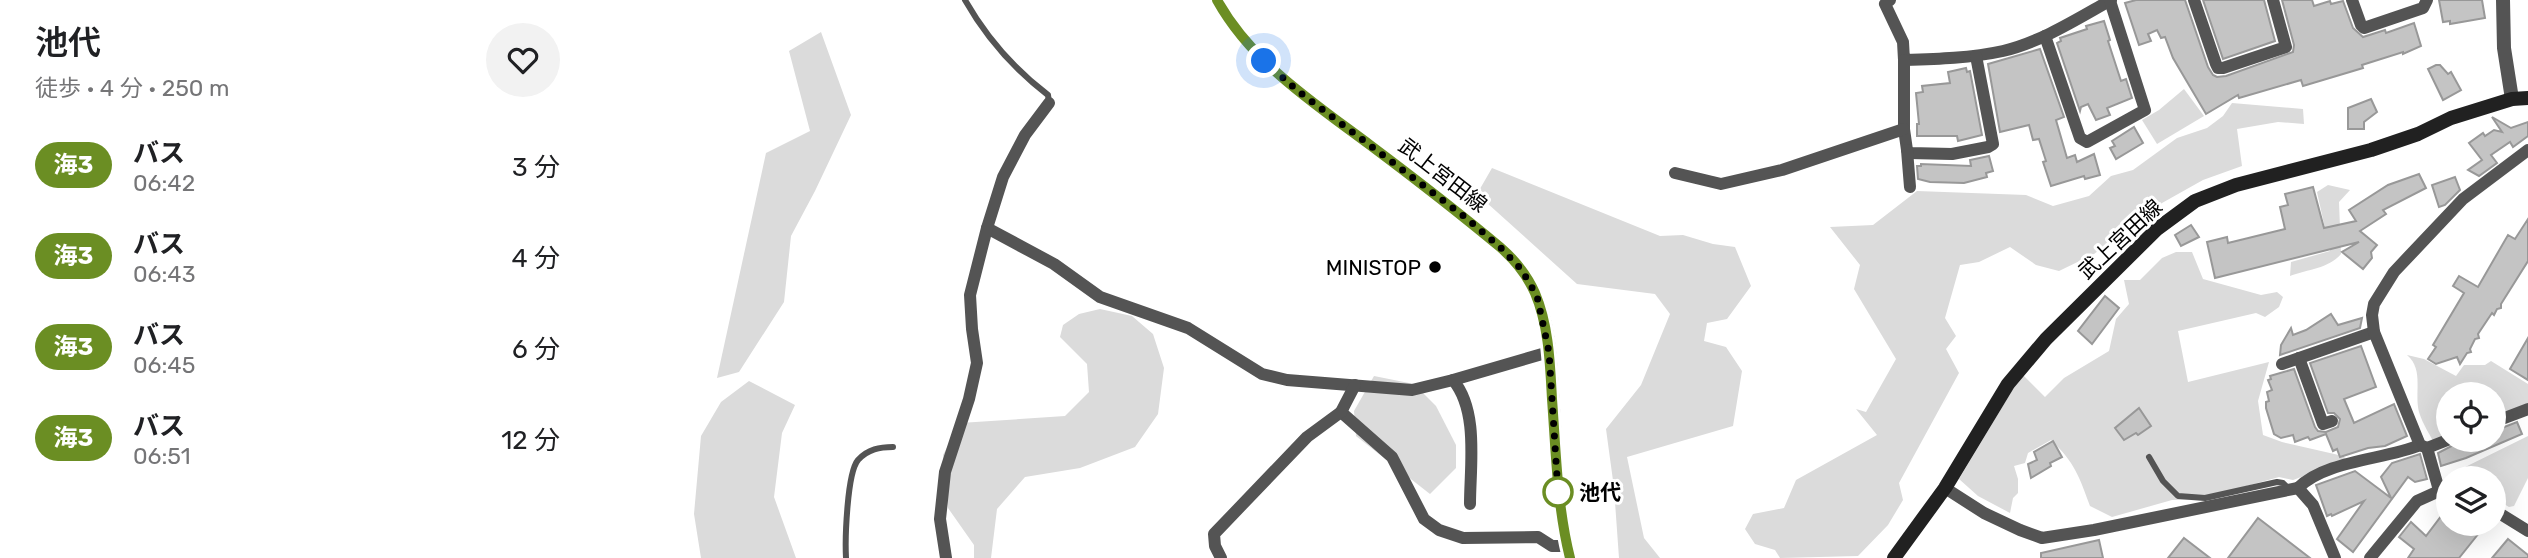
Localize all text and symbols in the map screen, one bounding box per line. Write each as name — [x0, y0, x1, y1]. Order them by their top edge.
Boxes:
text: 池代 — [35, 23, 101, 62]
button: heart — [486, 23, 560, 97]
your location — [1246, 43, 1281, 78]
text: 徒歩 · 4 分 · 250 m — [35, 74, 230, 102]
street label: 武上宮田線 — [1394, 133, 1492, 217]
text: バス — [133, 138, 185, 169]
text: 海3 — [54, 151, 93, 179]
text: 3 分 — [512, 152, 560, 183]
text: 06:42 — [133, 169, 195, 197]
street label: 武上宮田線 — [2073, 194, 2167, 284]
text: バス — [133, 229, 185, 260]
text: 海3 — [54, 242, 93, 270]
text: 4 分 — [511, 243, 560, 274]
place label: MINISTOP — [1326, 255, 1421, 280]
marker: MINISTOP — [1427, 259, 1443, 275]
text: 06:43 — [133, 260, 195, 288]
text: バス — [133, 320, 185, 351]
text: 海3 — [54, 333, 93, 361]
text: 6 分 — [512, 334, 560, 365]
text: 06:45 — [133, 351, 195, 379]
map controls — [2436, 382, 2506, 536]
button: locate — [2436, 382, 2506, 452]
text: バス — [133, 411, 185, 442]
text: 海3 — [54, 424, 93, 452]
text: 12 分 — [501, 425, 560, 456]
text: 06:51 — [133, 442, 191, 470]
button: layers — [2436, 466, 2506, 536]
marker: 池代 — [1543, 477, 1573, 507]
place label: 池代 — [1579, 480, 1621, 505]

